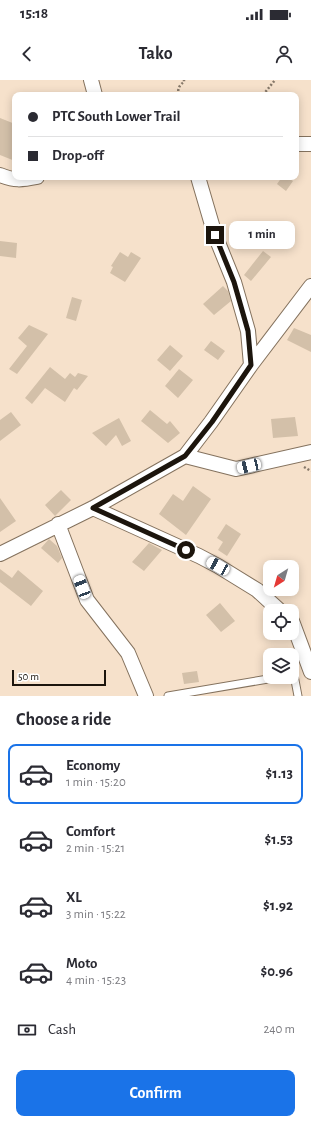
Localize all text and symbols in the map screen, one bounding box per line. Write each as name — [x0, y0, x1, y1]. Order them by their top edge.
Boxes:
text: 15:18 — [20, 6, 48, 21]
icon: back — [16, 43, 38, 65]
icon: person — [273, 43, 295, 65]
text: Tako — [138, 45, 173, 63]
text: PTC South Lower Trail — [52, 109, 181, 124]
text: Drop-off — [52, 148, 104, 163]
callout: 1 min — [229, 221, 295, 249]
route end — [206, 226, 224, 244]
text: 1 min — [248, 228, 276, 241]
car — [236, 457, 262, 475]
route start — [177, 541, 195, 559]
car — [205, 555, 231, 577]
north arrow — [263, 560, 299, 596]
map controls — [263, 560, 299, 684]
car — [72, 574, 92, 600]
button: locate — [263, 604, 299, 640]
button: layers — [263, 648, 299, 684]
scale bar — [12, 668, 106, 687]
text: 50 m — [18, 671, 39, 682]
text: Choose a ride — [16, 711, 111, 729]
icon: car — [18, 756, 54, 792]
text: Economy — [66, 758, 120, 773]
text: $1.13 — [266, 766, 293, 781]
text: 1 min · 15:20 — [66, 776, 126, 789]
icon: car — [18, 822, 54, 858]
text: Comfort — [66, 824, 115, 839]
text: $1.53 — [264, 832, 293, 847]
text: 2 min · 15:21 — [66, 842, 125, 855]
icon: car — [18, 888, 54, 924]
text: XL — [66, 890, 82, 905]
text: $1.92 — [263, 898, 293, 913]
text: 3 min · 15:22 — [66, 908, 126, 921]
icon: car — [18, 954, 54, 990]
text: Moto — [66, 956, 98, 971]
text: $0.96 — [261, 964, 293, 979]
text: 4 min · 15:23 — [66, 974, 126, 987]
icon: cash — [16, 1019, 38, 1041]
text: Cash — [48, 1022, 76, 1037]
text: 240 m — [263, 1023, 295, 1036]
button: Confirm — [16, 1070, 295, 1116]

